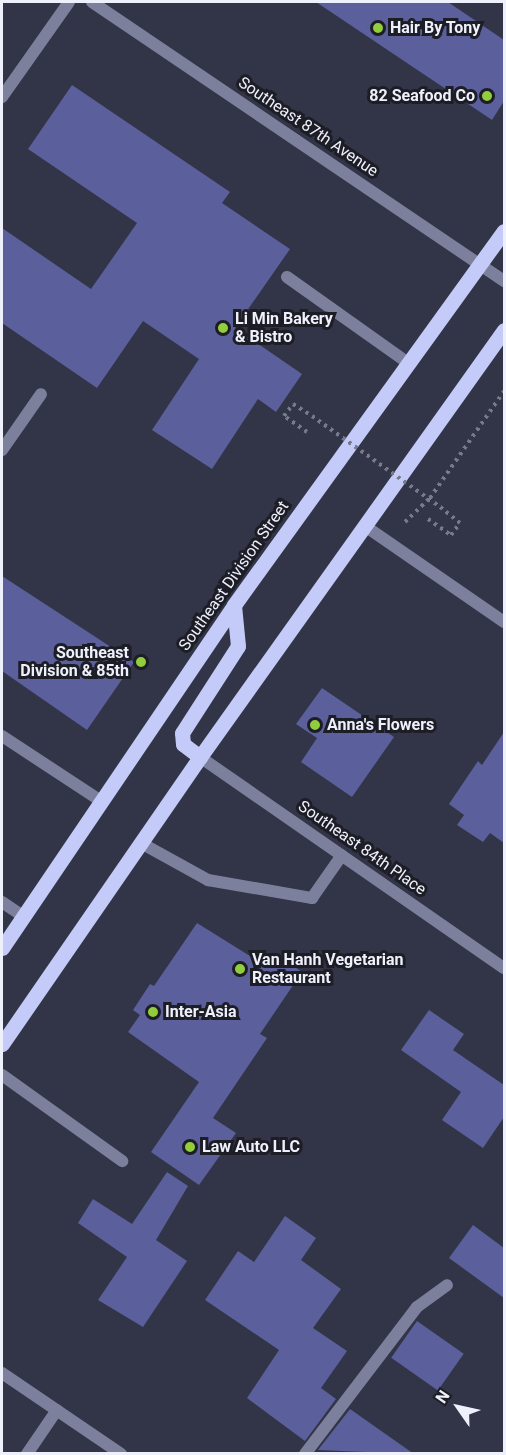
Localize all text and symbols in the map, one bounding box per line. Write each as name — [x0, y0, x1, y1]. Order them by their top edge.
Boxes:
place label: Hair By Tony — [390, 18, 481, 38]
marker: Hair By Tony — [371, 21, 385, 35]
street label: Southeast 87th Avenue — [234, 73, 382, 181]
place label: 82 Seafood Co — [369, 86, 475, 106]
marker: 82 Seafood Co — [480, 89, 494, 103]
place label: Li Min Bakery & Bistro — [235, 309, 333, 347]
marker: Li Min Bakery & Bistro — [216, 321, 230, 335]
street label: Southeast Division Street — [175, 497, 293, 655]
place label: Southeast Division & 85th — [20, 643, 129, 681]
marker: Southeast Division & 85th — [134, 655, 148, 669]
place label: Anna's Flowers — [327, 715, 434, 735]
marker: Anna's Flowers — [308, 718, 322, 732]
street label: Southeast 84th Place — [294, 797, 430, 899]
place label: Van Hanh Vegetarian Restaurant — [252, 950, 404, 988]
marker: Van Hanh Vegetarian Restaurant — [233, 962, 247, 976]
place label: Inter-Asia — [165, 1002, 237, 1022]
marker: Inter-Asia — [146, 1005, 160, 1019]
place label: Law Auto LLC — [202, 1137, 300, 1157]
marker: Law Auto LLC — [183, 1140, 197, 1154]
north arrow — [428, 1377, 488, 1437]
text: N — [432, 1387, 454, 1407]

